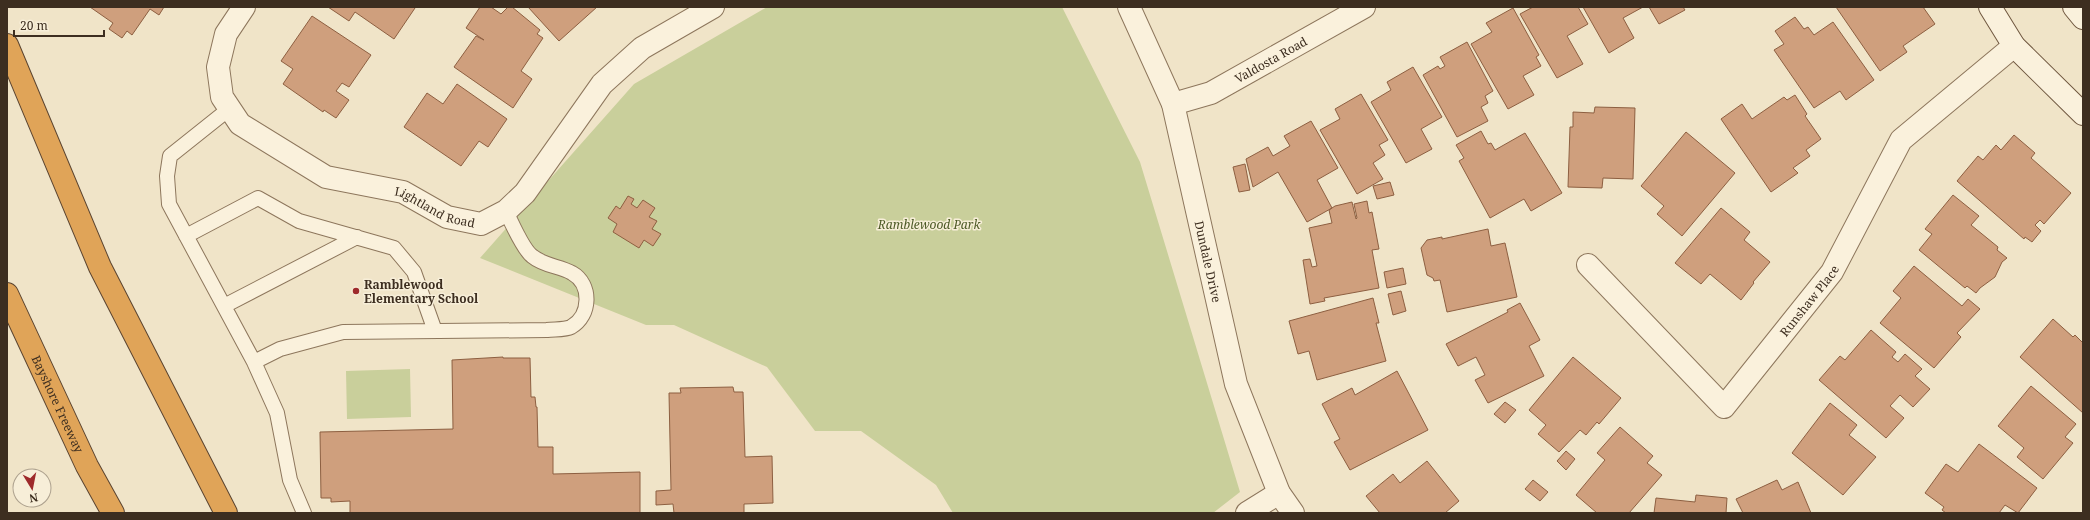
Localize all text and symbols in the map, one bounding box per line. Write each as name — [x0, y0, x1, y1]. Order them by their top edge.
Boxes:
scale bar — [14, 12, 104, 38]
text: 20 m — [20, 17, 48, 34]
street label: Valdosta Road — [1231, 32, 1311, 87]
street label: Lightland Road — [393, 182, 477, 231]
park label: Ramblewood Park — [877, 216, 981, 233]
street label: Dundale Drive — [1191, 219, 1226, 304]
street label: Runshaw Place — [1776, 262, 1843, 340]
place label: Ramblewood Elementary School — [364, 276, 479, 307]
marker: Ramblewood Elementary School — [351, 286, 361, 296]
street label: Bayshore Freeway — [28, 352, 88, 455]
north arrow — [12, 468, 52, 508]
text: N — [28, 490, 39, 507]

